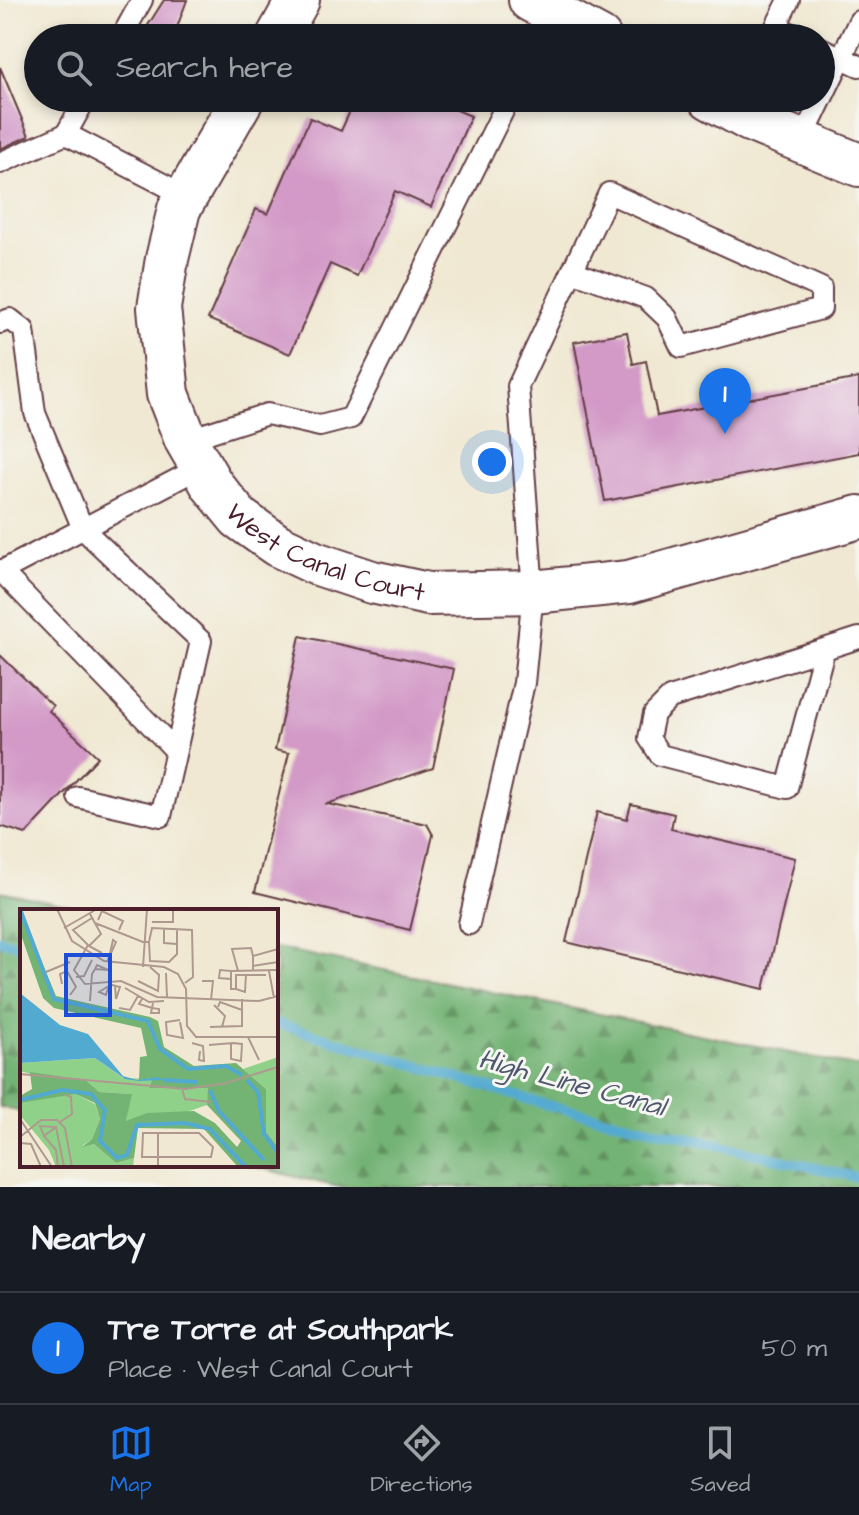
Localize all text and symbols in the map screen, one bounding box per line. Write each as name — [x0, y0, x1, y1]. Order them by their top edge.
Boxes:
search box — [24, 24, 835, 112]
icon: search — [52, 46, 96, 90]
text: Search here — [116, 47, 293, 89]
pin: 1 — [699, 368, 751, 434]
your location — [472, 442, 512, 482]
street label: West Canal Court — [216, 496, 429, 611]
inset map — [20, 909, 278, 1167]
water label: High Line Canal — [474, 1039, 673, 1129]
text: Nearby — [32, 1215, 146, 1263]
text: Tre Torre at Southpark — [108, 1309, 453, 1351]
text: 1 — [56, 1330, 60, 1366]
text: 50 m — [762, 1330, 827, 1366]
text: Place · West Canal Court — [108, 1351, 413, 1387]
tab: Map — [109, 1421, 153, 1500]
tab: Directions — [370, 1421, 473, 1500]
tab: Saved — [690, 1421, 750, 1500]

